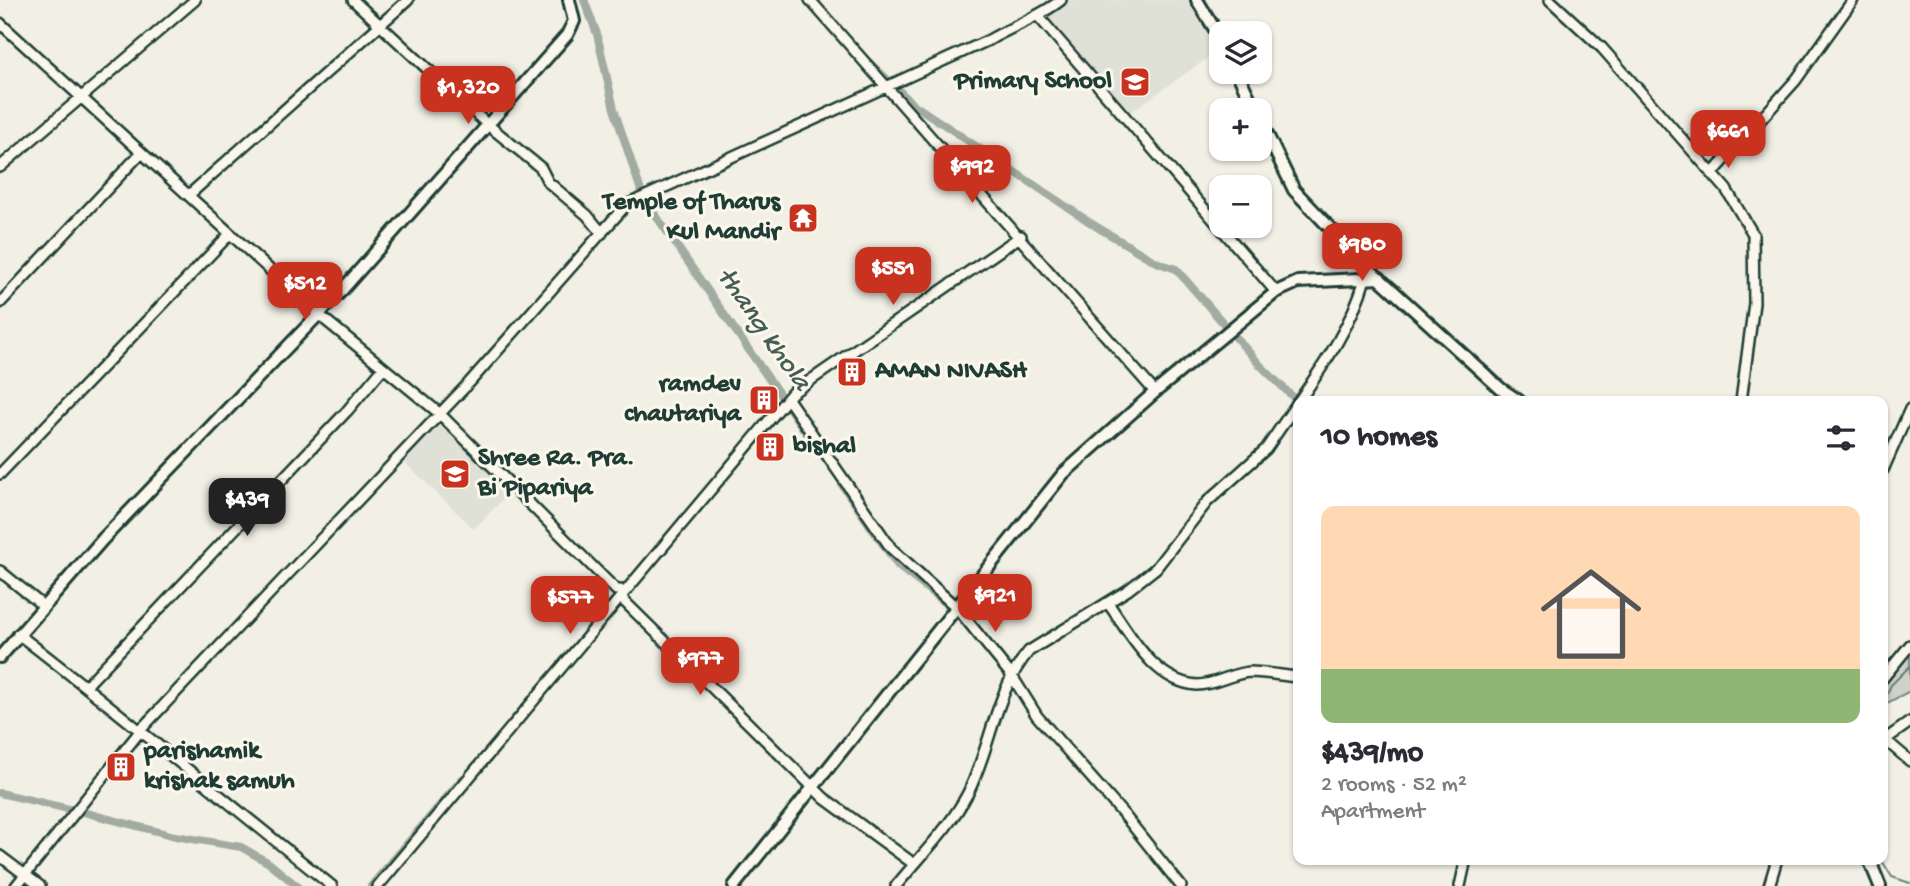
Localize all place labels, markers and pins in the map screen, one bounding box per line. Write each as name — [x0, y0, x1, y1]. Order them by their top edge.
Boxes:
school or university icon: Primary School — [1118, 65, 1152, 99]
pin: $1,320 — [411, 66, 525, 126]
place label: Primary School — [952, 67, 1112, 98]
pin: $661 — [1687, 110, 1769, 170]
pin: $992 — [931, 146, 1013, 205]
place label: Temple of Tharus Kul Mandir — [601, 188, 783, 249]
temple icon: Temple of Tharus Kul Mandir — [786, 201, 820, 235]
pin: $980 — [1321, 224, 1403, 283]
pin: $551 — [852, 247, 934, 307]
pin: $512 — [264, 262, 346, 322]
building icon: AMAN NIVASH — [835, 355, 869, 389]
place label: AMAN NIVASH — [874, 357, 1028, 388]
place label: ramdev chautariya — [624, 370, 743, 431]
building icon: ramdev chautariya — [747, 383, 781, 417]
building icon: bishal — [753, 430, 787, 464]
place label: bishal — [792, 432, 856, 463]
place label: Shree Ra. Pra. Bi Pipariya — [477, 444, 635, 505]
school or university icon: Shree Ra. Pra. Bi Pipariya — [438, 457, 472, 491]
pin: $439 — [206, 478, 288, 538]
pin: $921 — [954, 574, 1036, 634]
pin: $577 — [529, 576, 611, 636]
pin: $977 — [659, 638, 741, 697]
place label: parishamik krishak samuh — [143, 737, 295, 798]
building icon: parishamik krishak samuh — [104, 750, 138, 784]

